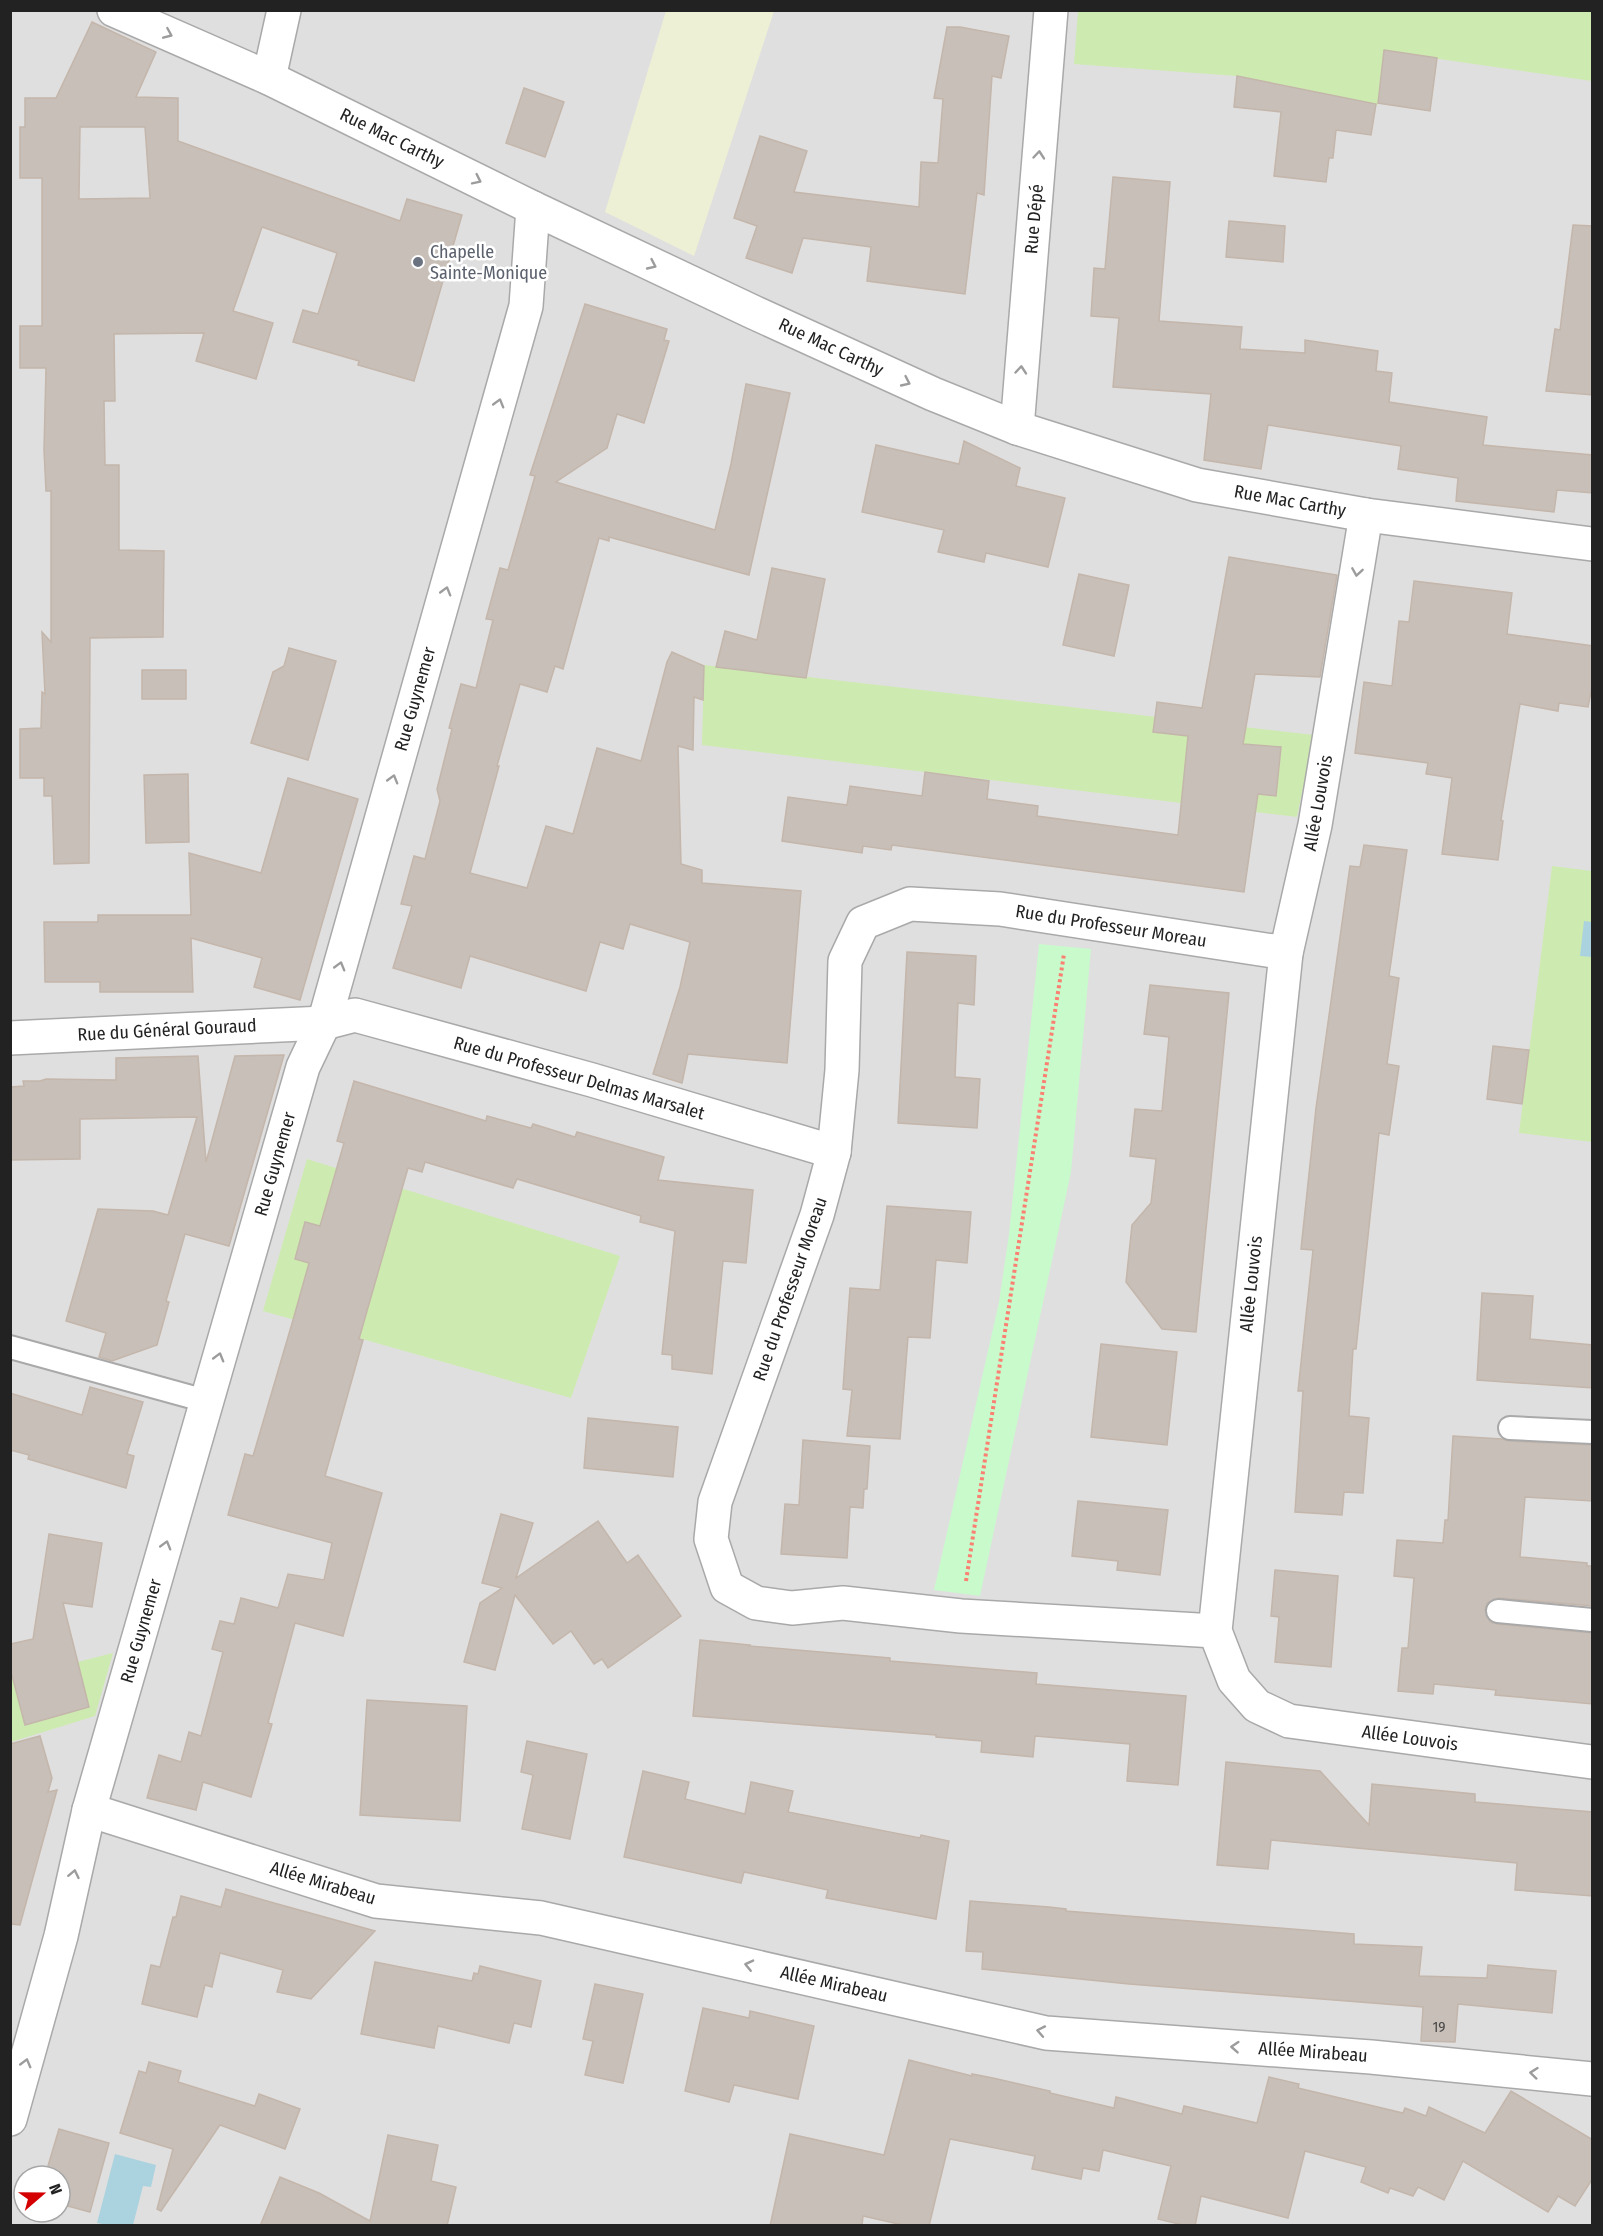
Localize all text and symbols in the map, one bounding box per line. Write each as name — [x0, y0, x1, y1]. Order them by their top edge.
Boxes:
one-way arrow — [161, 27, 172, 39]
street label: Rue Mac Carthy — [336, 103, 448, 173]
one-way arrow — [1032, 150, 1045, 159]
one-way arrow — [470, 173, 481, 185]
street label: Rue Dépé — [1020, 183, 1048, 255]
place label: Chapelle Sainte-Monique — [430, 241, 547, 284]
marker: Chapelle Sainte-Monique — [411, 255, 425, 269]
one-way arrow — [646, 257, 657, 269]
street label: Rue Mac Carthy — [775, 313, 887, 381]
one-way arrow — [1014, 366, 1027, 375]
one-way arrow — [899, 374, 910, 386]
one-way arrow — [492, 399, 504, 409]
street label: Rue Mac Carthy — [1232, 480, 1348, 522]
one-way arrow — [1351, 568, 1363, 577]
one-way arrow — [439, 586, 451, 597]
street label: Rue Guynemer — [390, 644, 441, 754]
street label: Allée Louvois — [1299, 753, 1337, 853]
one-way arrow — [385, 774, 398, 784]
street label: Rue du Professeur Moreau — [1014, 900, 1208, 952]
one-way arrow — [332, 961, 345, 971]
street label: Rue du Général Gouraud — [77, 1014, 257, 1046]
street label: Rue du Professeur Delmas Marsalet — [451, 1032, 707, 1124]
street label: Rue Guynemer — [250, 1109, 301, 1219]
street label: Rue du Professeur Moreau — [748, 1194, 832, 1384]
street label: Allée Louvois — [1235, 1234, 1267, 1333]
one-way arrow — [212, 1352, 224, 1363]
one-way arrow — [159, 1540, 171, 1551]
street label: Rue Guynemer — [116, 1576, 167, 1686]
street label: Allée Louvois — [1360, 1720, 1460, 1756]
street label: Allée Mirabeau — [268, 1856, 378, 1910]
one-way arrow — [67, 1869, 80, 1879]
one-way arrow — [744, 1959, 754, 1972]
street label: Allée Mirabeau — [778, 1961, 890, 2007]
house number: 19 — [1432, 2018, 1446, 2036]
one-way arrow — [1036, 2025, 1046, 2038]
street label: Allée Mirabeau — [1258, 2037, 1368, 2067]
one-way arrow — [1231, 2040, 1240, 2053]
one-way arrow — [19, 2058, 31, 2069]
one-way arrow — [1530, 2067, 1539, 2080]
north arrow — [12, 2164, 72, 2224]
text: N — [45, 2181, 66, 2197]

